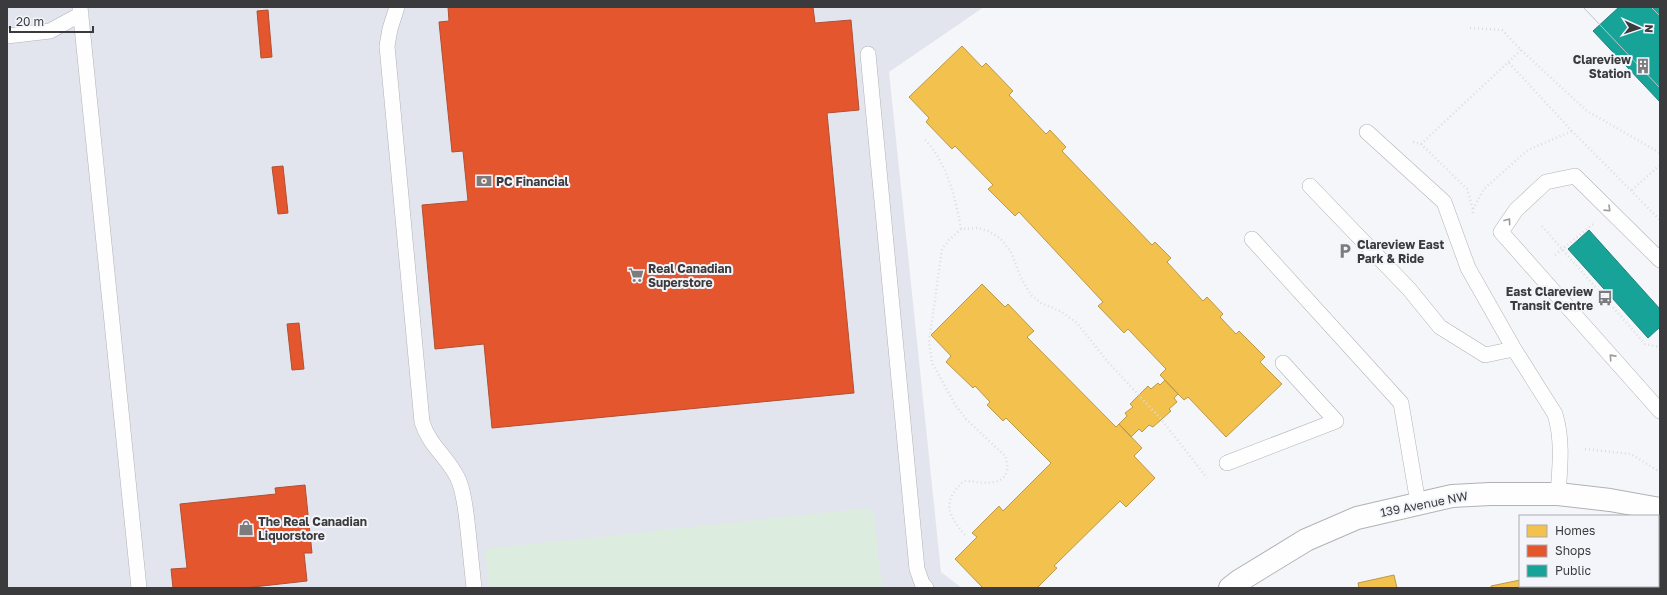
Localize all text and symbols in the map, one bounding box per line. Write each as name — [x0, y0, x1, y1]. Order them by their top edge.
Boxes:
scale bar — [10, 8, 93, 34]
north arrow — [1619, 8, 1659, 48]
text: 20 m — [16, 14, 44, 29]
text: N — [1643, 24, 1656, 33]
place label: Clareview Station — [1573, 52, 1631, 81]
building icon: Clareview Station — [1634, 57, 1652, 75]
bank icon: PC Financial — [475, 172, 493, 190]
place label: PC Financial — [496, 174, 569, 189]
one-way arrow — [1603, 204, 1611, 211]
one-way arrow — [1503, 219, 1510, 226]
place label: Clareview East Park & Ride — [1357, 237, 1444, 266]
parking icon: Clareview East Park & Ride — [1336, 242, 1354, 260]
place label: Real Canadian Superstore — [648, 261, 732, 290]
supermarket icon: Real Canadian Superstore — [627, 266, 645, 284]
place label: East Clareview Transit Centre — [1506, 284, 1593, 313]
bus stop icon: East Clareview Transit Centre — [1596, 289, 1614, 307]
one-way arrow — [1610, 355, 1617, 362]
street label: 139 Avenue NW — [1379, 488, 1470, 520]
place label: The Real Canadian Liquorstore — [258, 514, 367, 543]
legend — [1519, 515, 1659, 587]
shop icon: The Real Canadian Liquorstore — [237, 519, 255, 537]
text: Homes — [1555, 523, 1595, 538]
text: Shops — [1555, 543, 1591, 558]
text: Public — [1555, 563, 1592, 578]

